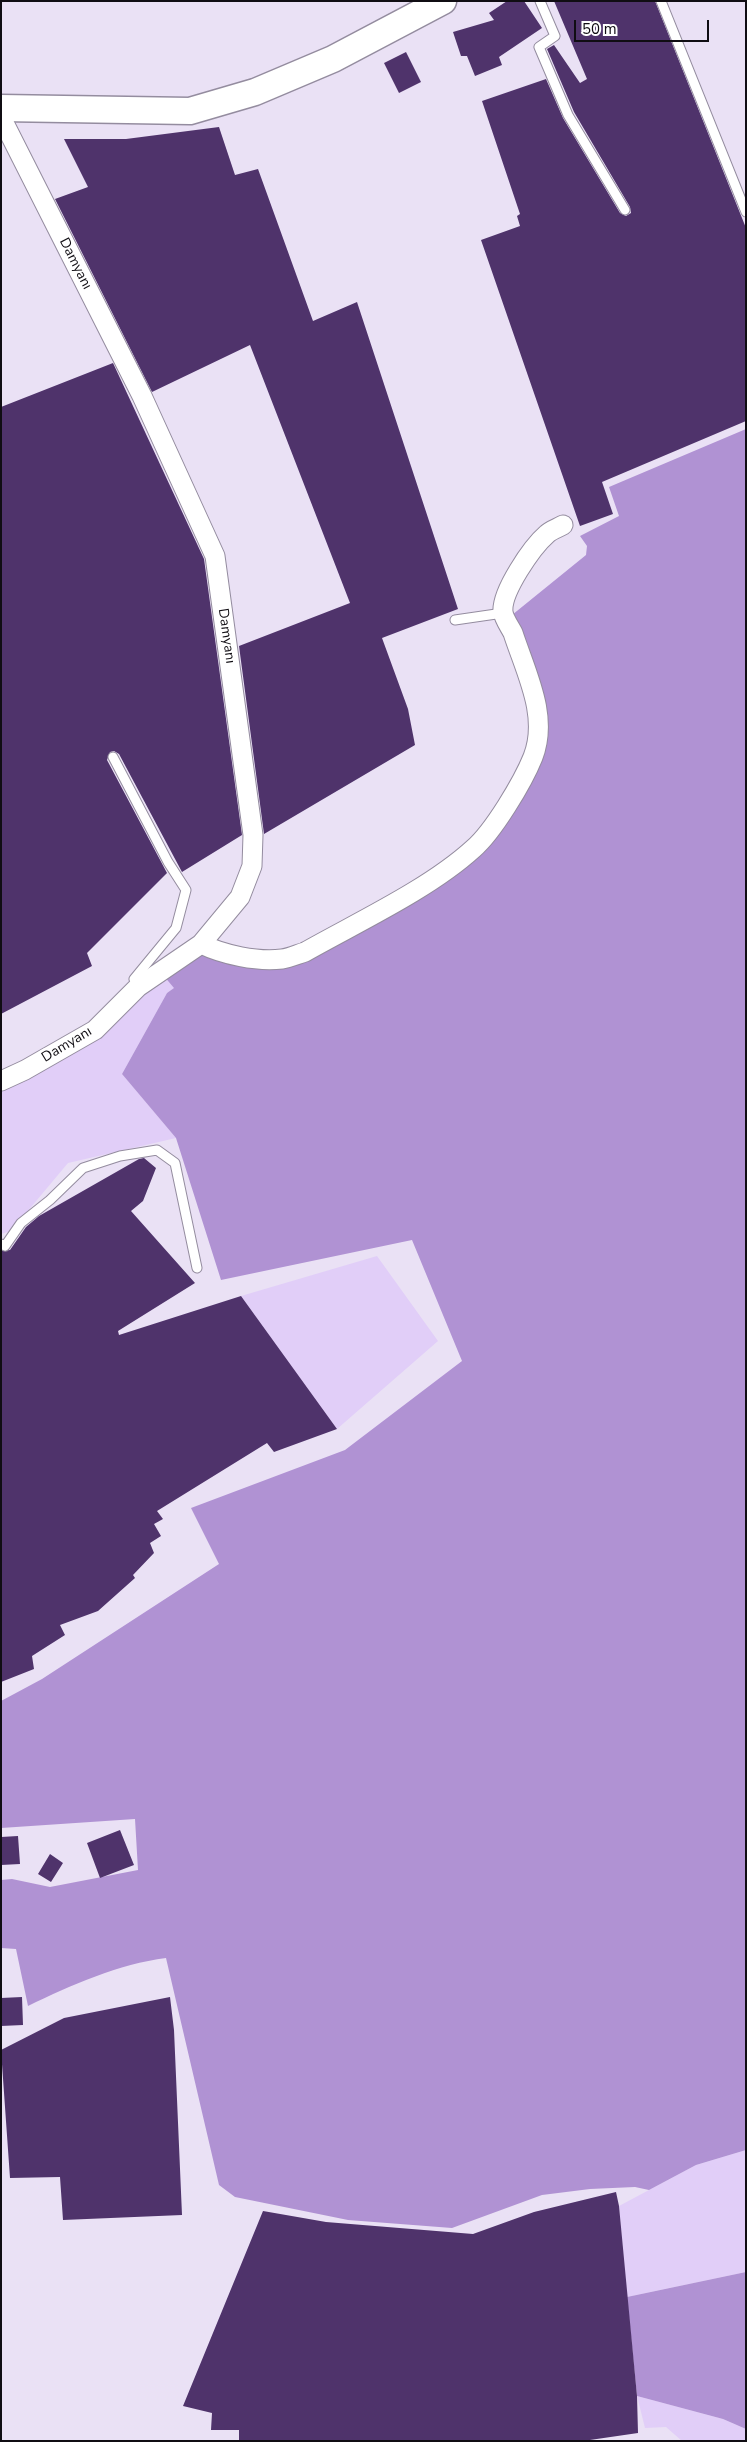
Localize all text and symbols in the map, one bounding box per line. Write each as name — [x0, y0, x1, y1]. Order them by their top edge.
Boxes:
scale bar — [577, 10, 712, 42]
text: 50 m — [582, 19, 617, 39]
street label: Damyanı — [55, 236, 95, 292]
street label: Damyanı — [214, 607, 238, 665]
street label: Damyanı — [39, 1024, 95, 1066]

